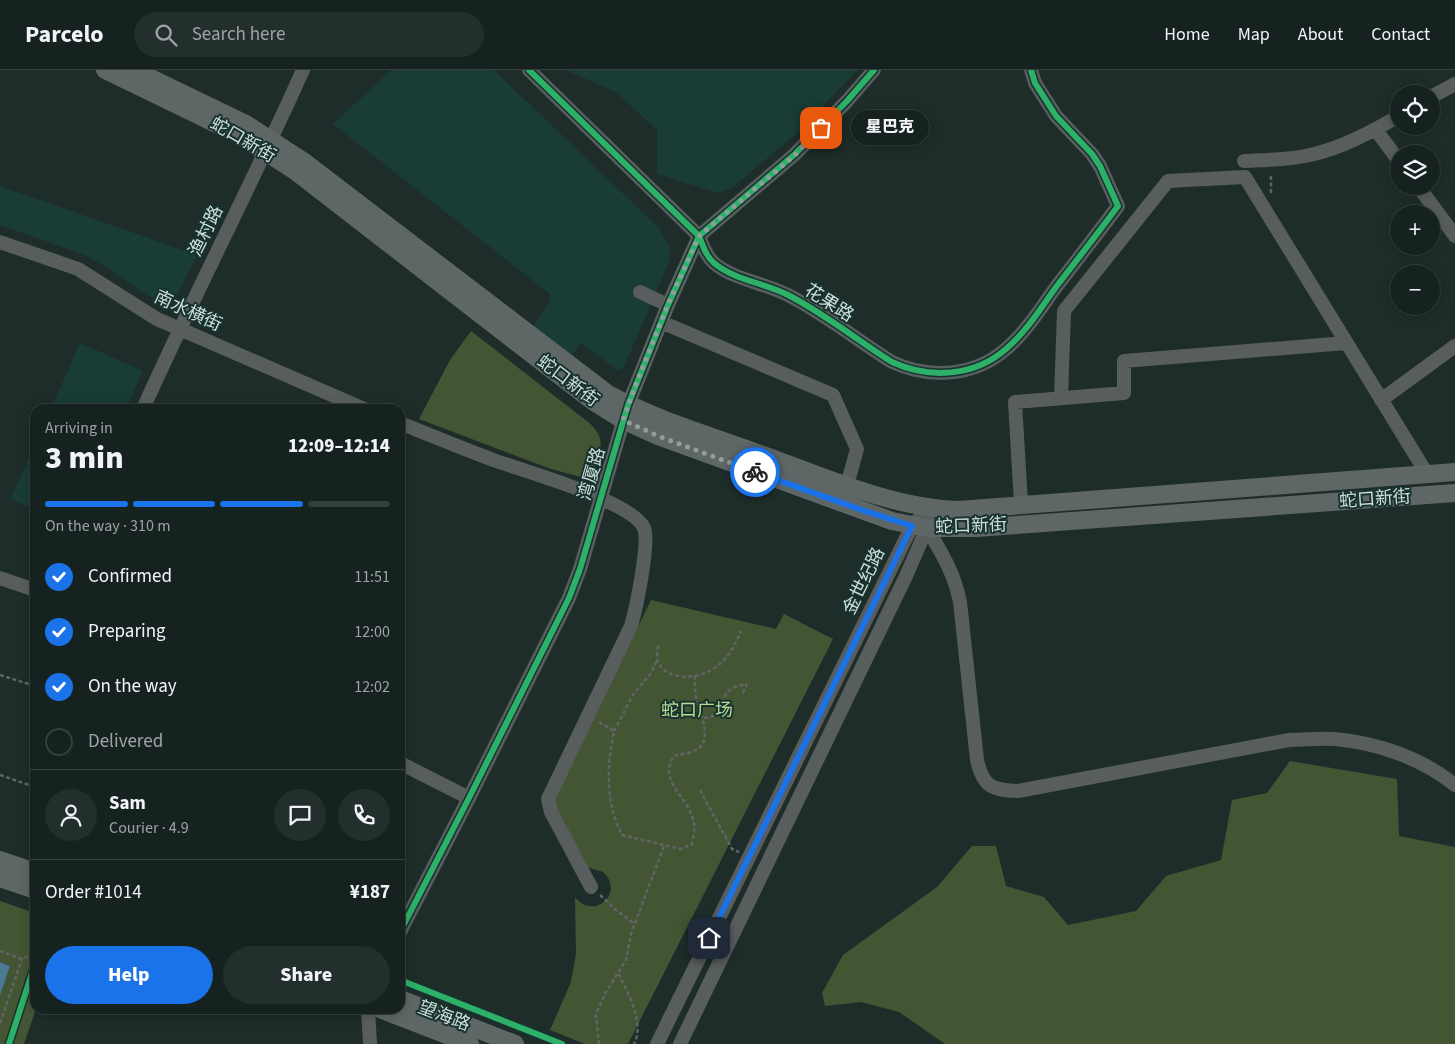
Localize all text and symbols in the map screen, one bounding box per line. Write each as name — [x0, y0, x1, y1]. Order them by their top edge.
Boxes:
search box — [134, 12, 484, 57]
text: Parcelo — [25, 17, 104, 52]
icon: search — [152, 21, 180, 49]
text: Search here — [192, 21, 285, 48]
text: Home — [1164, 22, 1210, 47]
text: Map — [1238, 22, 1270, 47]
text: About — [1298, 22, 1343, 47]
text: Contact — [1371, 22, 1430, 47]
map controls — [1390, 85, 1440, 315]
button: locate — [1390, 85, 1440, 135]
pin — [800, 107, 842, 149]
callout: 星巴克 — [851, 110, 928, 146]
street label: 蛇口新街 — [206, 111, 280, 169]
icon: bag — [807, 114, 835, 142]
text: 星巴克 — [866, 116, 914, 138]
button: layers — [1390, 145, 1440, 195]
street label: 渔村路 — [183, 201, 229, 261]
button: + — [1390, 205, 1440, 255]
button: − — [1390, 265, 1440, 315]
street label: 花果路 — [799, 278, 859, 328]
street label: 南水横街 — [150, 284, 226, 338]
street label: 蛇口新街 — [532, 349, 604, 413]
text: Arriving in — [45, 417, 113, 439]
text: 12:09–12:14 — [288, 433, 390, 460]
text: 3 min — [45, 435, 124, 481]
street label: 湾厦路 — [573, 445, 611, 503]
courier — [730, 447, 780, 497]
icon: bike — [741, 458, 769, 486]
street label: 蛇口新街 — [1338, 484, 1412, 514]
street label: 蛇口新街 — [935, 512, 1007, 540]
text: On the way · 310 m — [45, 515, 170, 537]
street label: 金世纪路 — [837, 543, 891, 619]
icon: check — [45, 563, 73, 591]
text: Confirmed — [88, 563, 172, 590]
text: 11:51 — [354, 566, 390, 588]
icon: check — [45, 618, 73, 646]
text: Preparing — [88, 618, 166, 645]
text: 12:00 — [354, 621, 390, 643]
icon: check — [45, 673, 73, 701]
text: On the way — [88, 673, 177, 700]
text: 12:02 — [354, 676, 390, 698]
park label: 蛇口广场 — [661, 698, 733, 723]
text: Delivered — [88, 728, 163, 755]
button: person — [45, 789, 97, 841]
button: chat — [274, 789, 326, 841]
button: phone — [338, 789, 390, 841]
text: Sam — [109, 790, 146, 817]
text: Courier · 4.9 — [109, 817, 189, 839]
text: Order #1014 — [45, 879, 142, 906]
text: ¥187 — [350, 879, 390, 906]
pin — [688, 917, 730, 959]
icon: home — [695, 924, 723, 952]
button: Help — [45, 946, 213, 1004]
button: Share — [223, 946, 390, 1004]
street label: 望海路 — [414, 995, 474, 1037]

